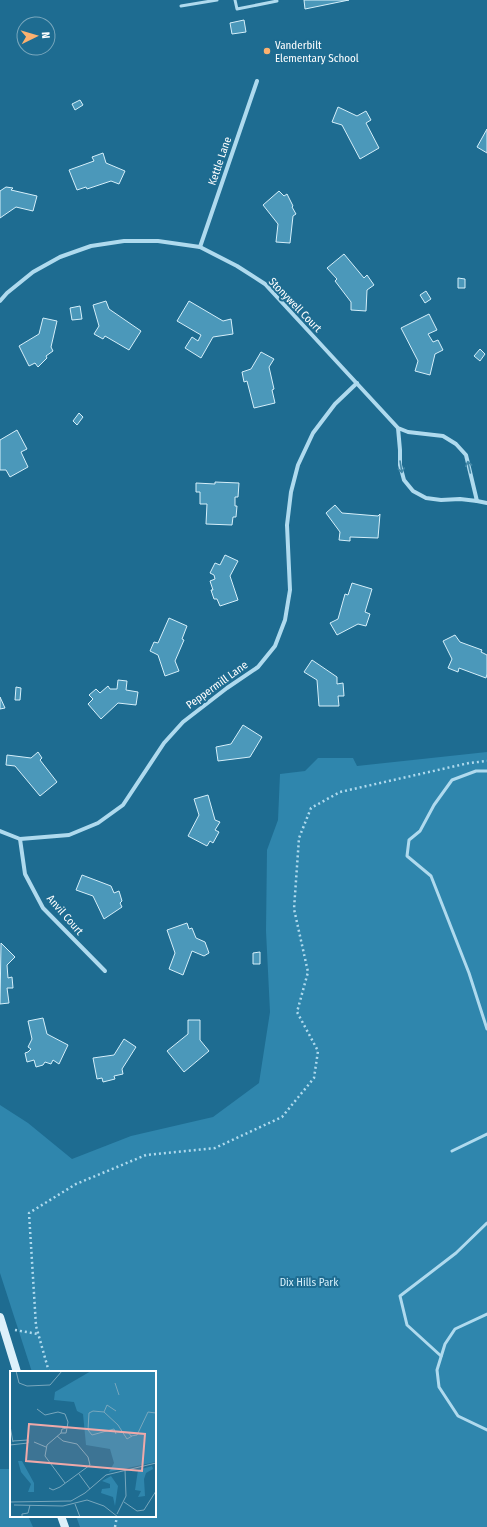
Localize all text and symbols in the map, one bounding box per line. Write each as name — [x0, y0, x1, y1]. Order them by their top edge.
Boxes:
north arrow — [16, 16, 56, 56]
text: N — [39, 31, 52, 39]
place label: Vanderbilt Elementary School — [275, 39, 359, 65]
marker: Vanderbilt Elementary School — [262, 46, 272, 56]
street label: Kettle Lane — [206, 135, 234, 187]
street label: Stonywell Court — [266, 275, 324, 335]
one-way arrow — [397, 460, 405, 473]
one-way arrow — [464, 461, 472, 474]
street label: Peppermill Lane — [184, 658, 250, 712]
street label: Anvil Court — [44, 892, 86, 938]
park label: Dix Hills Park — [280, 1276, 339, 1289]
inset map — [10, 1371, 156, 1517]

